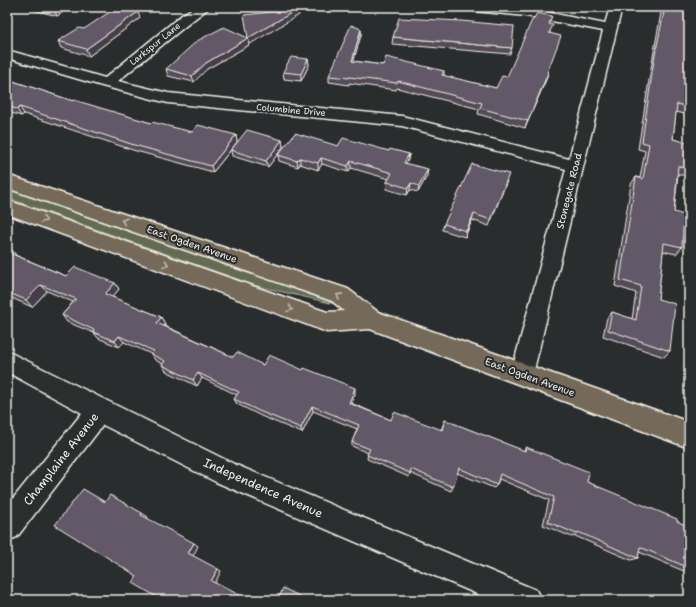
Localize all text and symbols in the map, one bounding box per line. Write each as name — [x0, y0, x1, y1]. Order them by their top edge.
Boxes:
street label: Larkspur Lane — [127, 20, 183, 68]
street label: Columbine Drive — [256, 101, 326, 119]
street label: Stonegate Road — [553, 151, 585, 230]
one-way arrow — [40, 216, 47, 224]
one-way arrow — [121, 217, 128, 226]
street label: East Ogden Avenue — [145, 222, 239, 266]
one-way arrow — [163, 260, 170, 268]
one-way arrow — [336, 293, 343, 301]
one-way arrow — [286, 304, 293, 312]
street label: East Ogden Avenue — [483, 355, 577, 399]
street label: Champlaine Avenue — [20, 409, 102, 509]
street label: Independence Avenue — [201, 454, 325, 522]

